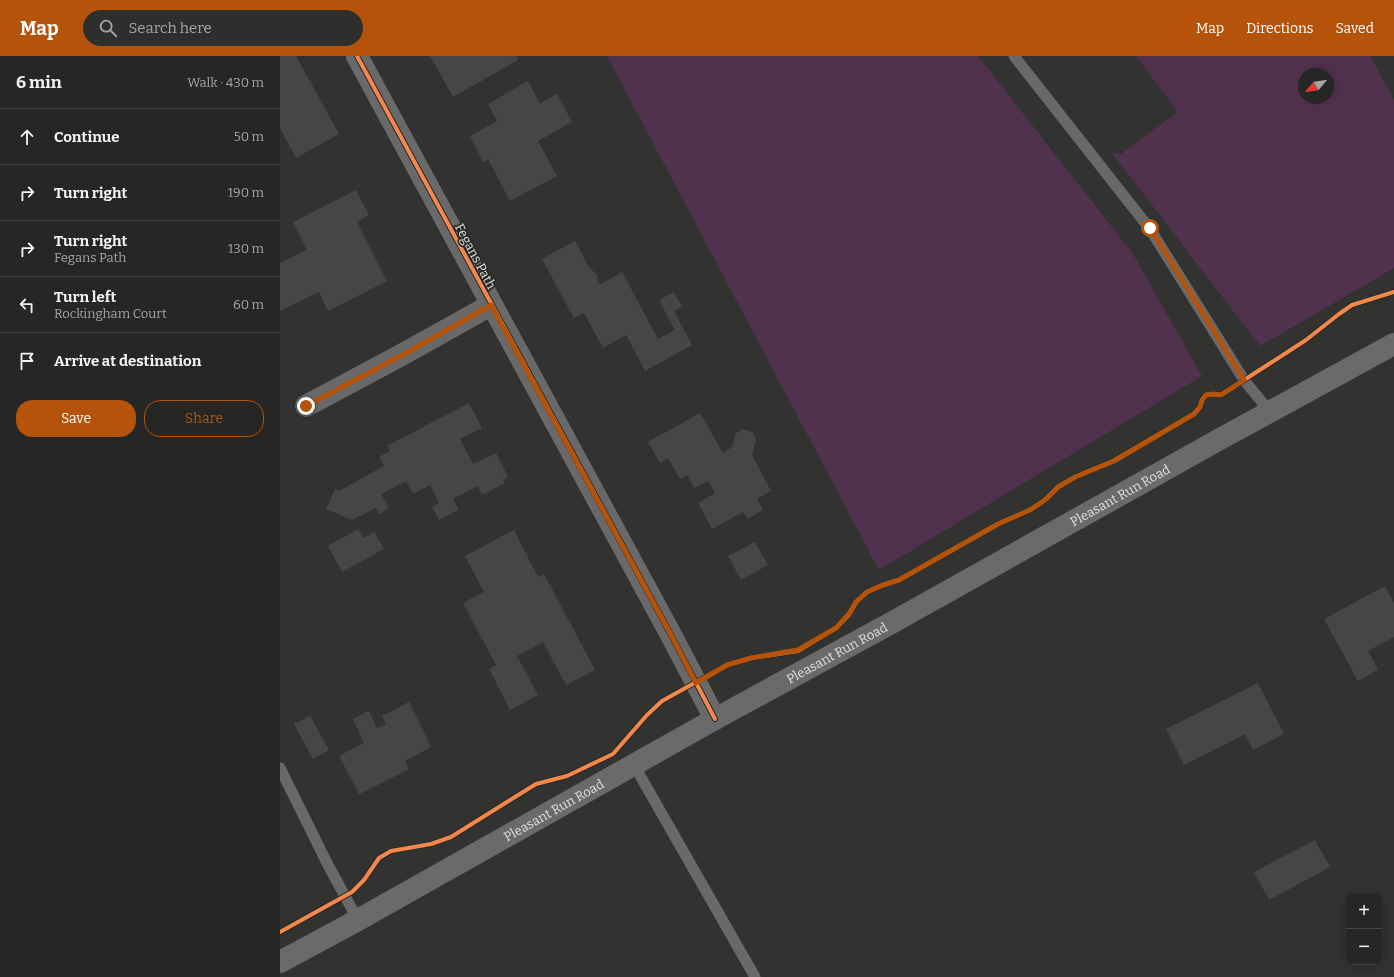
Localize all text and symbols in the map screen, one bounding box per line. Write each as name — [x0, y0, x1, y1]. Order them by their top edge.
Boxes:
search box — [83, 10, 363, 46]
text: Map — [20, 17, 59, 40]
icon: search — [97, 17, 119, 39]
text: Search here — [129, 19, 212, 37]
text: Map — [1196, 20, 1224, 37]
text: Directions — [1246, 20, 1314, 37]
text: Saved — [1336, 20, 1374, 37]
north arrow — [1298, 68, 1334, 104]
text: 6 min — [16, 72, 62, 93]
text: Walk · 430 m — [187, 75, 264, 90]
icon: ahead — [16, 126, 38, 148]
text: Continue — [54, 128, 120, 146]
text: 50 m — [234, 129, 264, 144]
icon: right — [16, 182, 38, 204]
text: Turn right — [54, 184, 127, 202]
text: 190 m — [228, 185, 264, 200]
route start — [1141, 219, 1159, 237]
street label: Fegans Path — [452, 221, 499, 292]
text: Turn right — [54, 232, 127, 250]
icon: right — [16, 238, 38, 260]
text: 130 m — [228, 241, 264, 256]
text: Fegans Path — [54, 250, 126, 265]
text: Turn left — [54, 288, 116, 306]
icon: left — [16, 294, 38, 316]
text: 60 m — [233, 297, 264, 312]
text: Rockingham Court — [54, 306, 167, 321]
icon: arrive — [16, 350, 38, 372]
text: Arrive at destination — [54, 352, 201, 370]
route end — [297, 397, 315, 415]
button: Save — [16, 400, 136, 437]
button: Share — [144, 400, 264, 437]
street label: Pleasant Run Road — [1067, 461, 1173, 529]
street label: Pleasant Run Road — [784, 619, 890, 687]
street label: Pleasant Run Road — [501, 776, 607, 844]
map controls — [1346, 893, 1382, 965]
button: + — [1346, 893, 1382, 929]
button: − — [1346, 929, 1382, 965]

